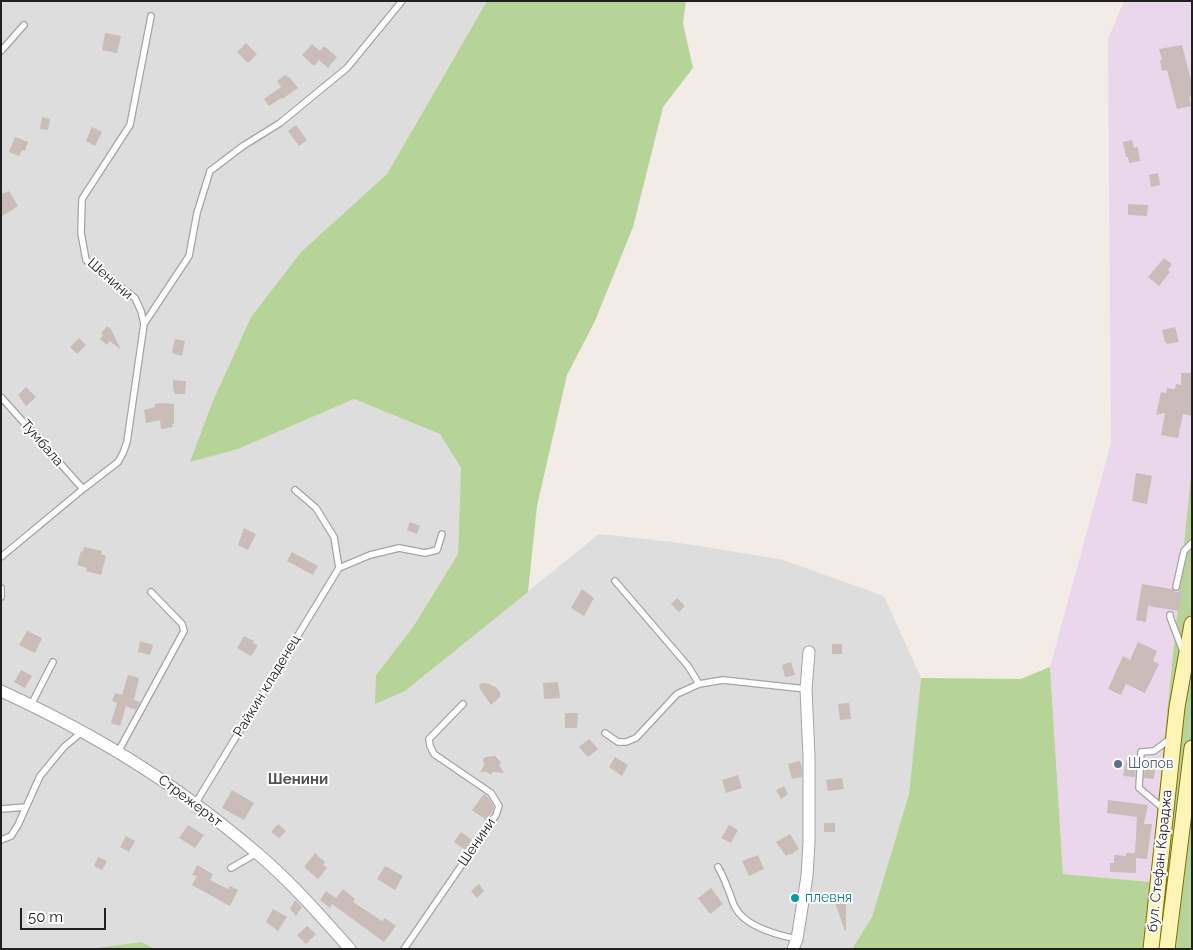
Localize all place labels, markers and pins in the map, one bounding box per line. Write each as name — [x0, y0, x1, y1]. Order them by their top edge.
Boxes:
place label: Шопов — [1128, 756, 1173, 772]
marker: Шопов — [1112, 758, 1124, 770]
place label: плевня — [805, 890, 852, 906]
marker: плевня — [789, 892, 801, 904]

